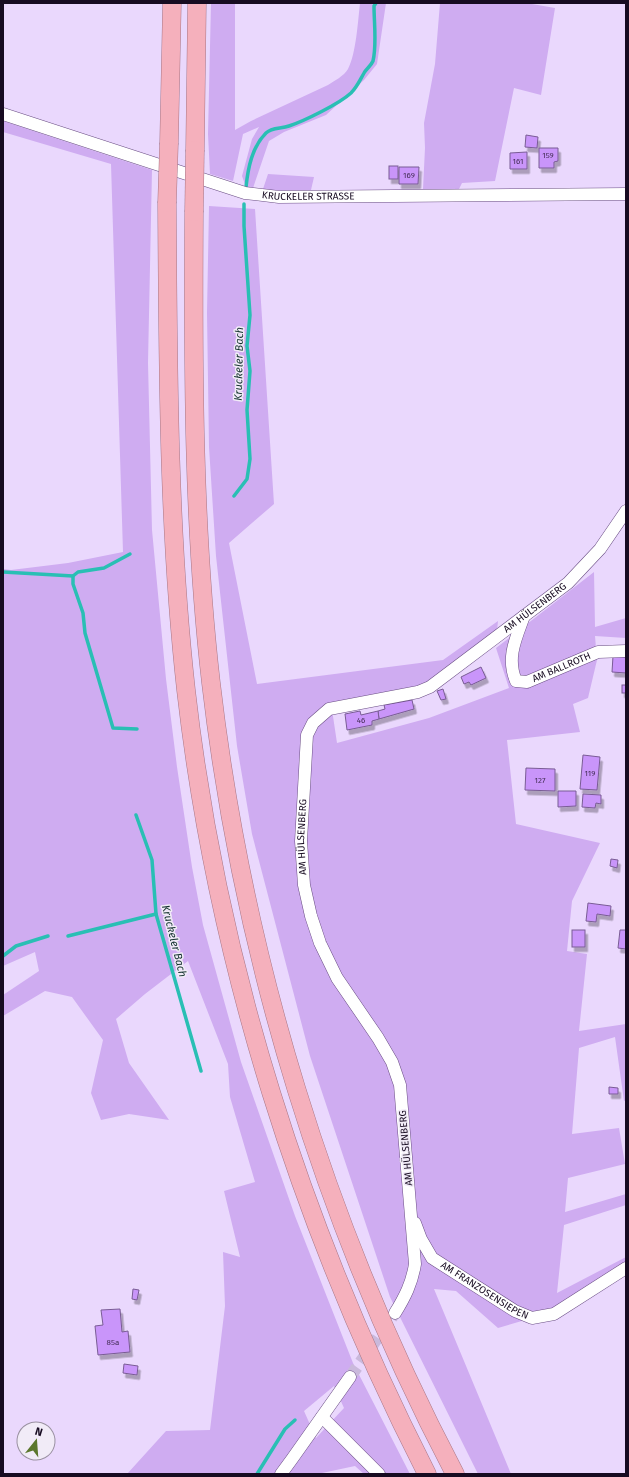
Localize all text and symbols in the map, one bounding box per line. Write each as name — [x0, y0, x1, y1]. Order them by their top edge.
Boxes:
house number: 159 — [542, 151, 554, 160]
house number: 161 — [513, 157, 523, 166]
house number: 169 — [403, 171, 415, 180]
street label: KRUCKELER STRASSE — [261, 189, 355, 203]
water label: Kruckeler Bach — [232, 327, 246, 401]
street label: AM HÜLSENBERG — [501, 580, 569, 635]
street label: AM BALLROTH — [530, 650, 593, 685]
house number: 46 — [357, 716, 365, 725]
house number: 119 — [584, 769, 596, 778]
house number: 127 — [535, 776, 546, 785]
street label: AM HÜLSENBERG — [293, 799, 309, 875]
water label: Kruckeler Bach — [159, 903, 189, 979]
street label: AM HÜLSENBERG — [395, 1110, 415, 1186]
street label: AM FRANZOSENSIEPEN — [438, 1259, 530, 1322]
house number: 85a — [107, 1338, 119, 1347]
north arrow — [16, 1421, 56, 1461]
text: N — [33, 1425, 44, 1439]

